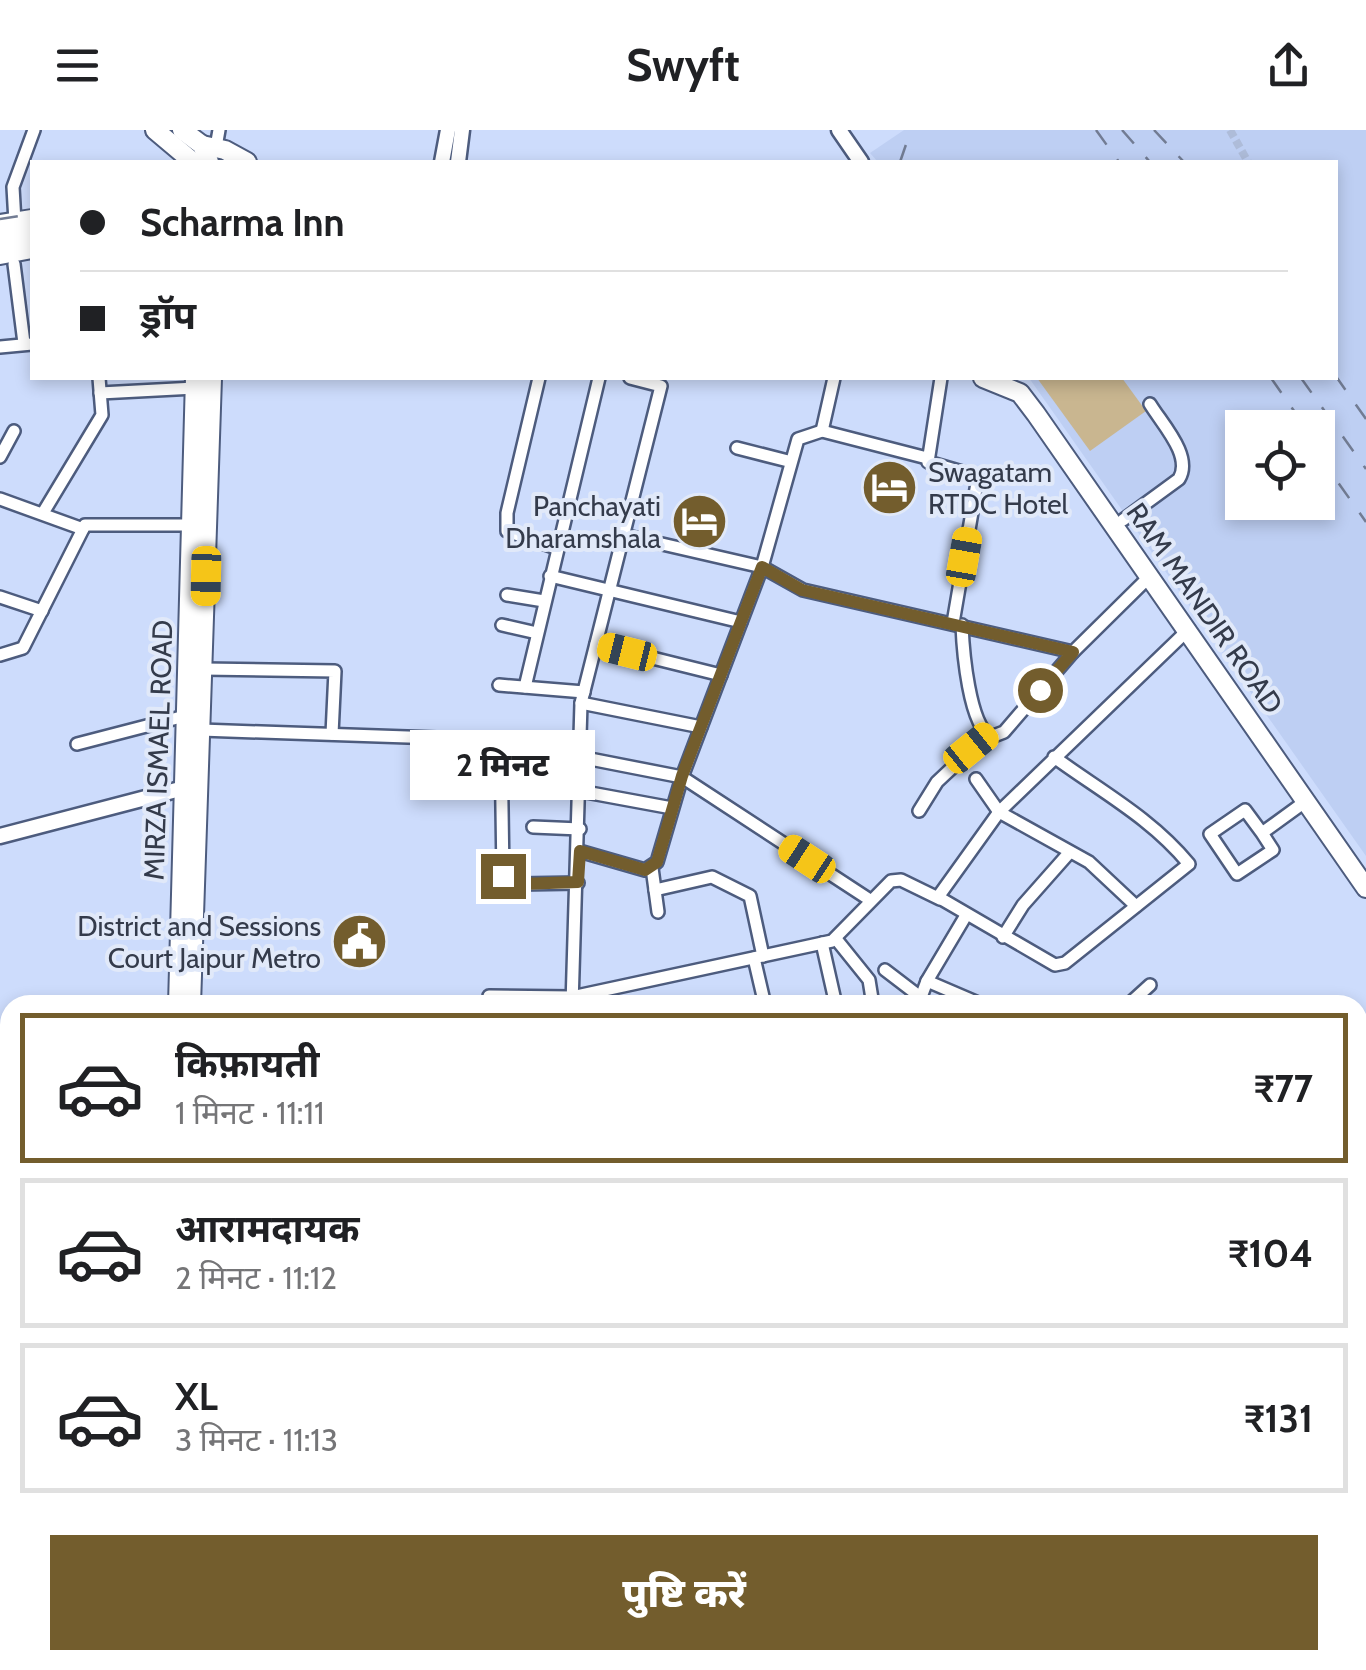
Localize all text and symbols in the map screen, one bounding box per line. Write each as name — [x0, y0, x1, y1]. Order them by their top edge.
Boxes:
icon: menu — [50, 38, 105, 93]
text: Swyft — [626, 38, 740, 92]
icon: share — [1261, 38, 1316, 93]
text: Scharma Inn — [140, 199, 345, 246]
text: ड्रॉप — [140, 292, 196, 339]
map controls — [1225, 410, 1335, 520]
button: locate — [1225, 410, 1335, 520]
place label: Swagatam RTDC Hotel — [928, 455, 1069, 521]
hotel icon: Swagatam RTDC Hotel — [859, 458, 919, 518]
place label: Panchayati Dharamshala — [505, 489, 662, 555]
hotel icon: Panchayati Dharamshala — [670, 492, 730, 552]
street label: RAM MANDIR ROAD — [1120, 496, 1290, 720]
car — [944, 525, 984, 589]
car — [190, 546, 222, 606]
street label: MIRZA ISMAEL ROAD — [136, 619, 180, 881]
car — [594, 630, 660, 674]
route start — [1018, 668, 1063, 713]
car — [938, 717, 1004, 779]
callout: 2 मिनट — [410, 731, 596, 801]
text: 2 मिनट — [456, 745, 549, 784]
car — [774, 830, 840, 888]
route end — [481, 854, 526, 899]
place label: District and Sessions Court Jaipur Metro — [77, 909, 321, 975]
public building icon: District and Sessions Court Jaipur Metro — [330, 912, 390, 972]
text: किफ़ायती — [175, 1040, 319, 1087]
icon: car — [55, 1043, 145, 1133]
text: ₹77 — [1254, 1065, 1313, 1112]
text: 1 मिनट · 11:11 — [175, 1093, 324, 1132]
text: आरामदायक — [175, 1205, 359, 1252]
icon: car — [55, 1208, 145, 1298]
text: ₹104 — [1228, 1230, 1313, 1277]
text: 2 मिनट · 11:12 — [175, 1258, 337, 1297]
icon: car — [55, 1373, 145, 1463]
text: XL — [175, 1373, 218, 1420]
text: ₹131 — [1244, 1395, 1313, 1442]
text: 3 मिनट · 11:13 — [175, 1420, 338, 1459]
button: पुष्टि करें — [50, 1535, 1318, 1650]

